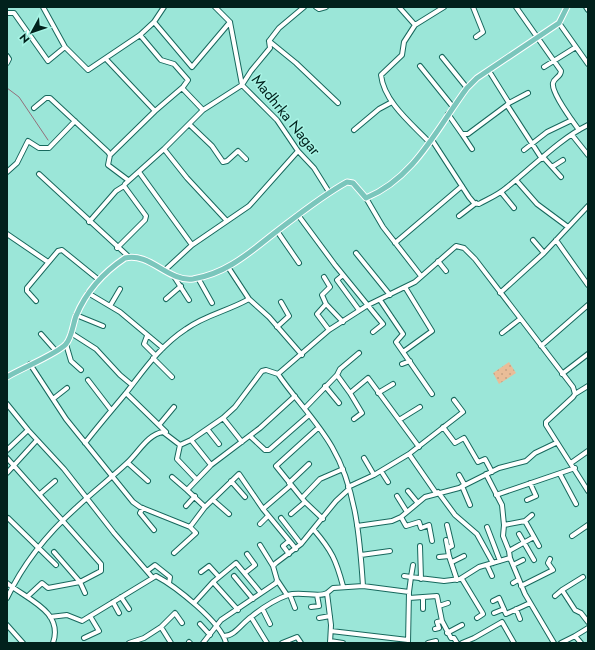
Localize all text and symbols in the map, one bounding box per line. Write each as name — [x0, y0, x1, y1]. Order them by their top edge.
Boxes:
north arrow — [12, 12, 52, 52]
text: N — [15, 30, 33, 47]
street label: Madhrka Nagar — [246, 70, 326, 161]

